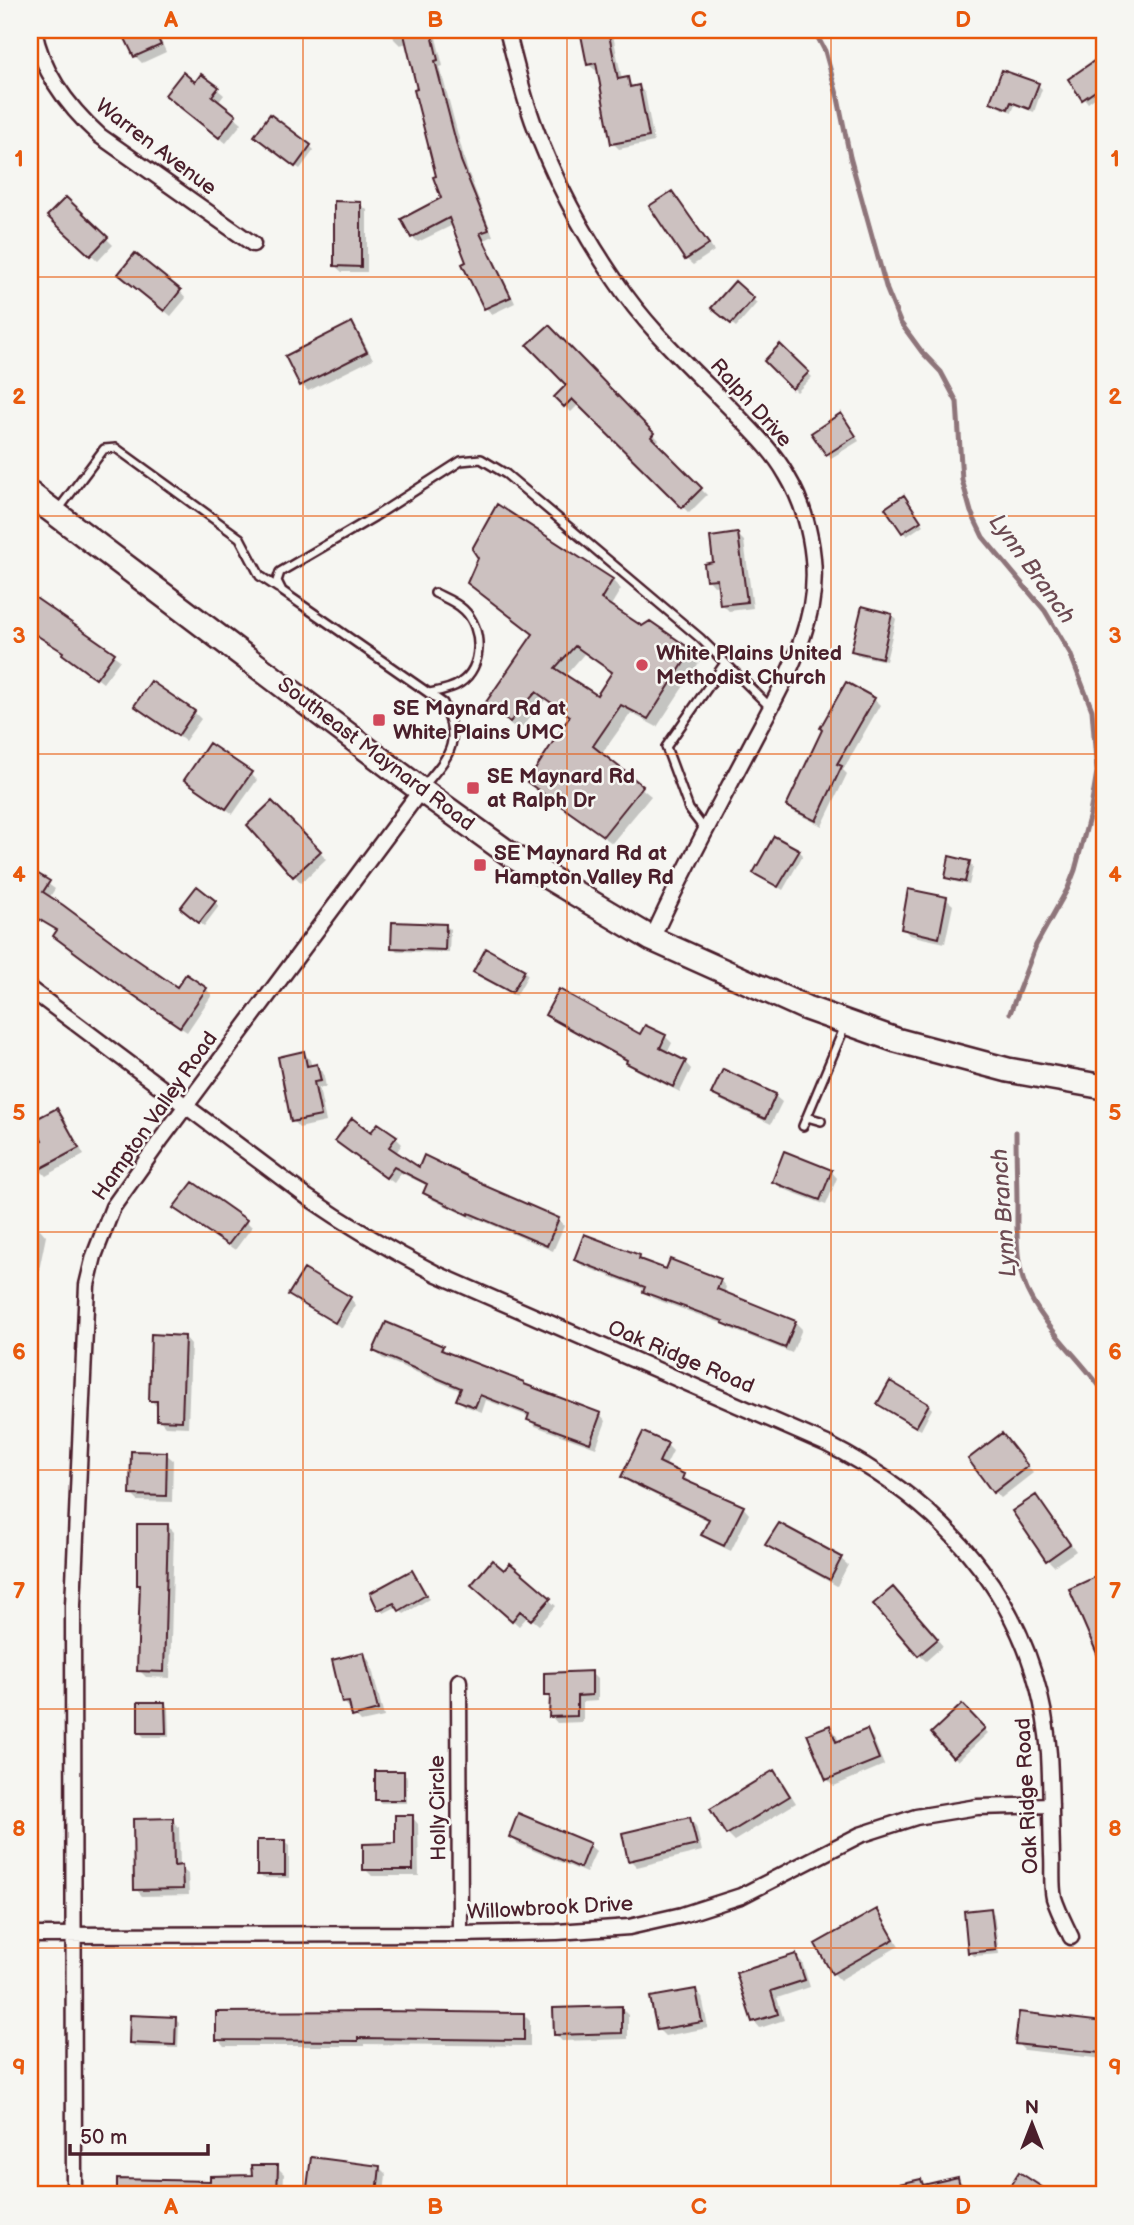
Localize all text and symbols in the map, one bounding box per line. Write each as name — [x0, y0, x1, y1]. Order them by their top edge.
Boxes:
text: A — [163, 6, 179, 34]
text: B — [427, 6, 443, 34]
text: C — [691, 6, 707, 34]
text: D — [955, 6, 971, 34]
street label: Warren Avenue — [91, 93, 221, 201]
text: 1 — [14, 145, 24, 173]
text: 1 — [1110, 145, 1120, 173]
street label: Ralph Drive — [705, 354, 797, 452]
text: 2 — [12, 383, 26, 411]
text: 2 — [1108, 383, 1122, 411]
water label: Lynn Branch — [983, 509, 1081, 630]
text: 3 — [12, 622, 26, 650]
text: 3 — [1108, 622, 1122, 650]
place label: White Plains United Methodist Church — [656, 641, 842, 690]
marker: White Plains United Methodist Church — [634, 657, 650, 673]
street label: Southeast Maynard Road — [273, 672, 479, 836]
place label: SE Maynard Rd at White Plains UMC — [393, 696, 566, 745]
marker: SE Maynard Rd at White Plains UMC — [371, 712, 387, 728]
place label: SE Maynard Rd at Ralph Dr — [487, 764, 635, 813]
marker: SE Maynard Rd at Ralph Dr — [465, 780, 481, 796]
place label: SE Maynard Rd at Hampton Valley Rd — [494, 841, 674, 890]
marker: SE Maynard Rd at Hampton Valley Rd — [472, 857, 488, 873]
text: 4 — [12, 861, 26, 889]
text: 4 — [1108, 861, 1122, 889]
street label: Hampton Valley Road — [87, 1027, 223, 1205]
text: 5 — [12, 1099, 26, 1127]
text: 5 — [1108, 1099, 1122, 1127]
water label: Lynn Branch — [986, 1147, 1022, 1278]
street label: Oak Ridge Road — [604, 1315, 758, 1399]
text: 6 — [12, 1338, 26, 1366]
text: 6 — [1108, 1338, 1122, 1366]
text: 7 — [13, 1577, 26, 1605]
text: 7 — [1109, 1577, 1122, 1605]
street label: Oak Ridge Road — [1010, 1717, 1044, 1875]
street label: Holly Circle — [425, 1755, 451, 1861]
text: 8 — [12, 1815, 26, 1843]
text: 8 — [1108, 1815, 1122, 1843]
street label: Willowbrook Drive — [466, 1891, 634, 1925]
text: 9 — [12, 2054, 26, 2082]
text: 9 — [1108, 2054, 1122, 2082]
north arrow — [998, 2088, 1068, 2158]
text: N — [1025, 2097, 1039, 2120]
scale bar — [70, 2113, 208, 2157]
text: 50 m — [80, 2125, 127, 2150]
text: A — [163, 2193, 179, 2221]
text: B — [427, 2193, 443, 2221]
text: C — [691, 2193, 707, 2221]
text: D — [955, 2193, 971, 2221]

